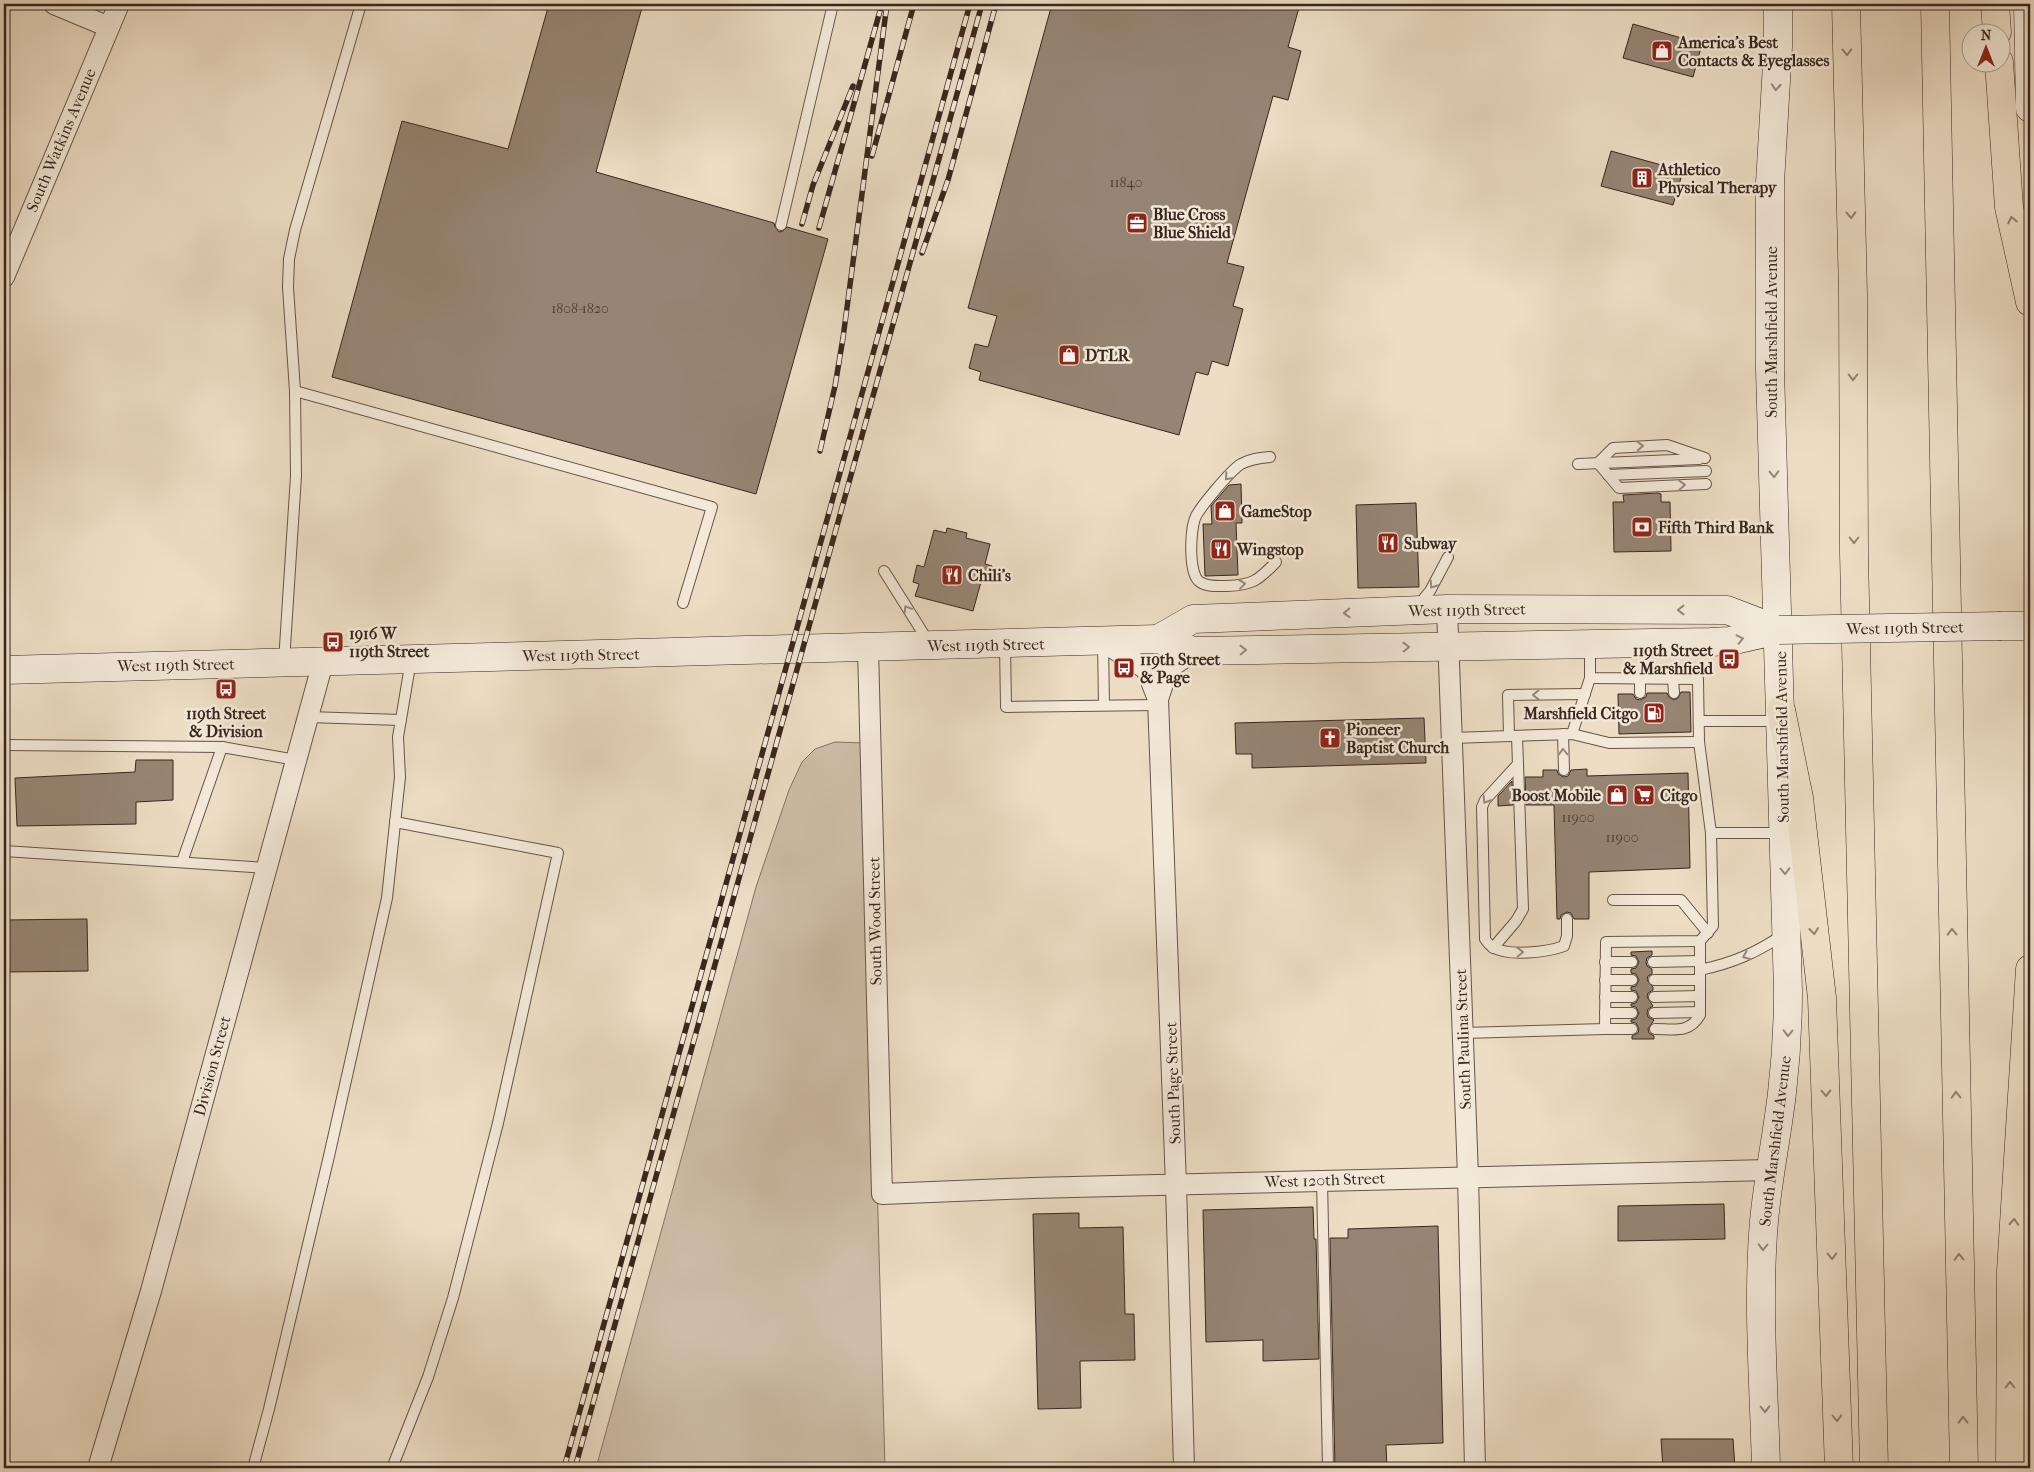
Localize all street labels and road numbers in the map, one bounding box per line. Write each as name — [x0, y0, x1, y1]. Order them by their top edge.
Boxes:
street label: South Watkins Avenue — [22, 65, 100, 215]
street label: South Marshfield Avenue — [1762, 246, 1781, 418]
street label: West 119th Street — [1407, 599, 1526, 621]
street label: West 119th Street — [1845, 617, 1964, 639]
street label: West 119th Street — [926, 634, 1045, 656]
street label: West 119th Street — [521, 644, 640, 666]
street label: South Marshfield Avenue — [1771, 651, 1793, 823]
street label: West 119th Street — [116, 654, 235, 676]
street label: South Wood Street — [864, 856, 886, 985]
street label: South Paulina Street — [1451, 968, 1475, 1110]
street label: Division Street — [190, 1014, 235, 1118]
street label: South Page Street — [1161, 1021, 1185, 1144]
street label: South Marshfield Avenue — [1755, 1054, 1795, 1227]
street label: West 120th Street — [1263, 1168, 1386, 1192]

